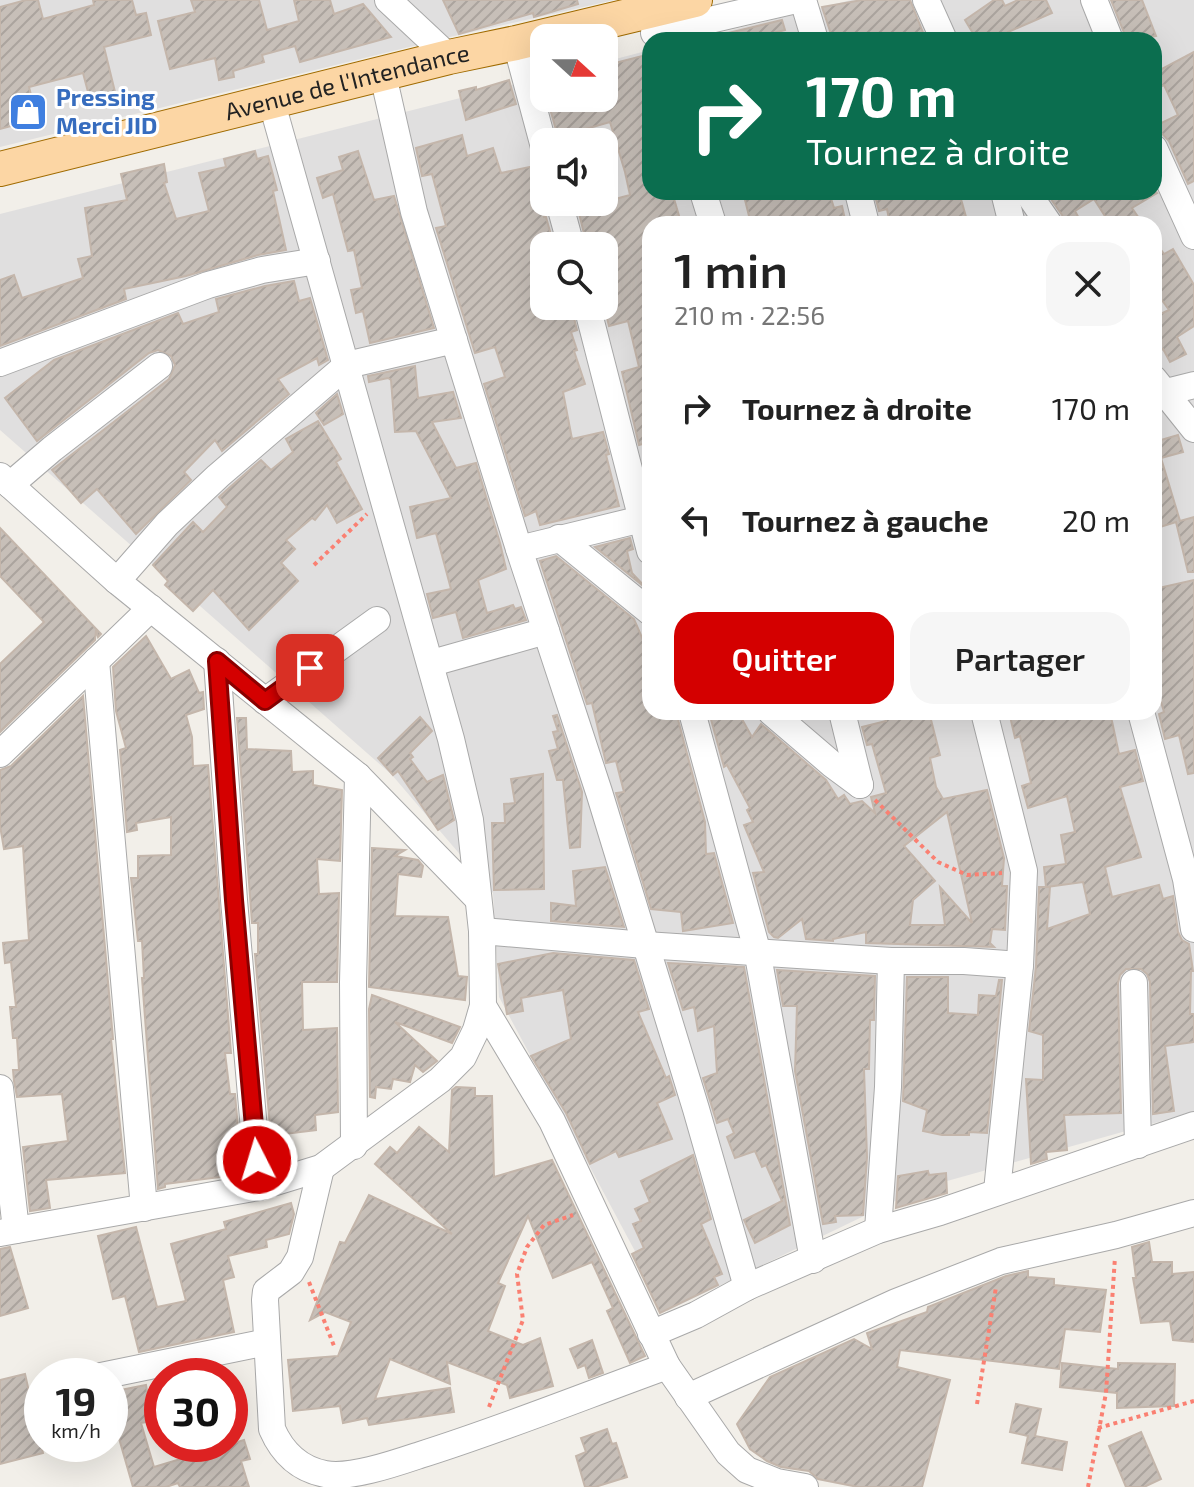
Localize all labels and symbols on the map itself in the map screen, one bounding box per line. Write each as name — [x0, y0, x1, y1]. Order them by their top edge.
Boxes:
north arrow — [530, 24, 618, 112]
street label: Avenue de l'Intendance — [222, 37, 472, 125]
place label: Pressing Merci JID — [56, 82, 157, 139]
shop icon: Pressing Merci JID — [7, 91, 49, 133]
pin — [276, 634, 344, 702]
position arrow — [215, 1118, 299, 1202]
speed limit sign: 30 — [144, 1358, 248, 1462]

